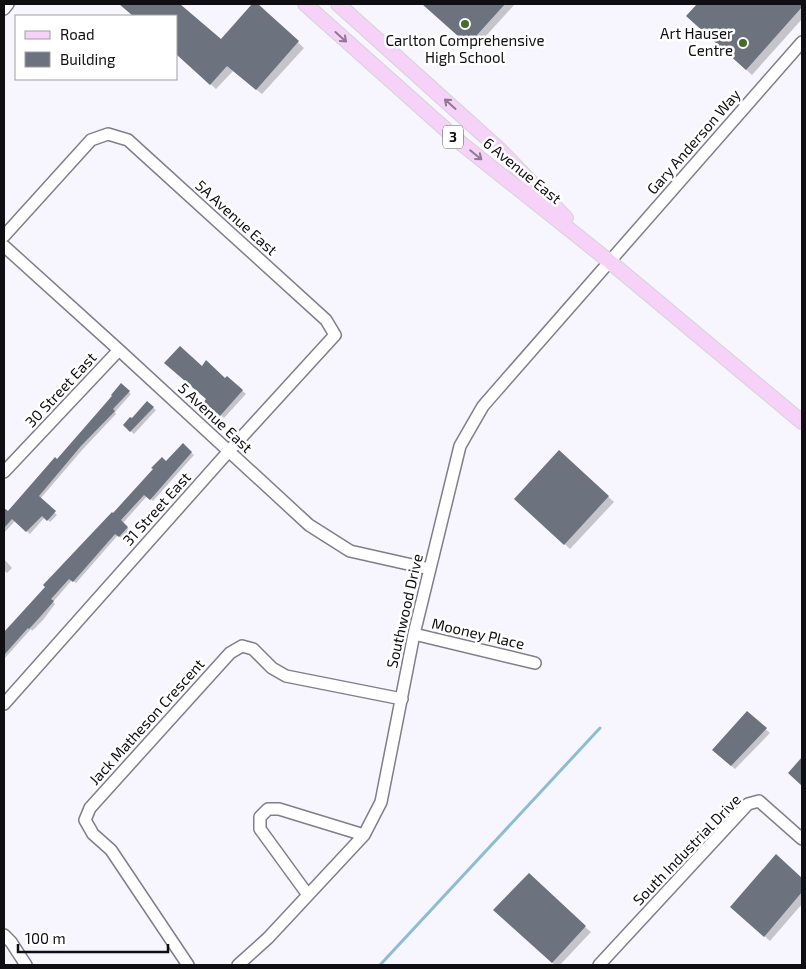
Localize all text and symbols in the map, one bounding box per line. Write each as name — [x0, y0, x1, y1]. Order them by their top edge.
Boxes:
legend — [15, 15, 178, 80]
marker: Carlton Comprehensive High School — [459, 18, 471, 30]
place label: Art Hauser Centre — [660, 24, 733, 59]
text: Road — [60, 25, 95, 43]
one-way arrow — [334, 31, 347, 42]
place label: Carlton Comprehensive High School — [386, 31, 544, 66]
marker: Art Hauser Centre — [737, 37, 749, 49]
text: Building — [60, 50, 116, 68]
street label: Gary Anderson Way — [643, 85, 744, 198]
one-way arrow — [443, 99, 456, 110]
road number: 3 — [443, 125, 463, 148]
street label: 6 Avenue East — [480, 133, 565, 207]
one-way arrow — [469, 150, 482, 161]
street label: 5A Avenue East — [192, 176, 281, 259]
street label: 30 Street East — [21, 348, 100, 430]
street label: 5 Avenue East — [175, 378, 257, 456]
street label: 31 Street East — [119, 468, 194, 549]
street label: Southwood Drive — [382, 552, 426, 670]
street label: Mooney Place — [430, 614, 526, 652]
street label: Jack Matheson Crescent — [85, 654, 208, 788]
street label: South Industrial Drive — [629, 790, 744, 909]
scale bar — [18, 922, 168, 954]
text: 100 m — [25, 929, 66, 947]

